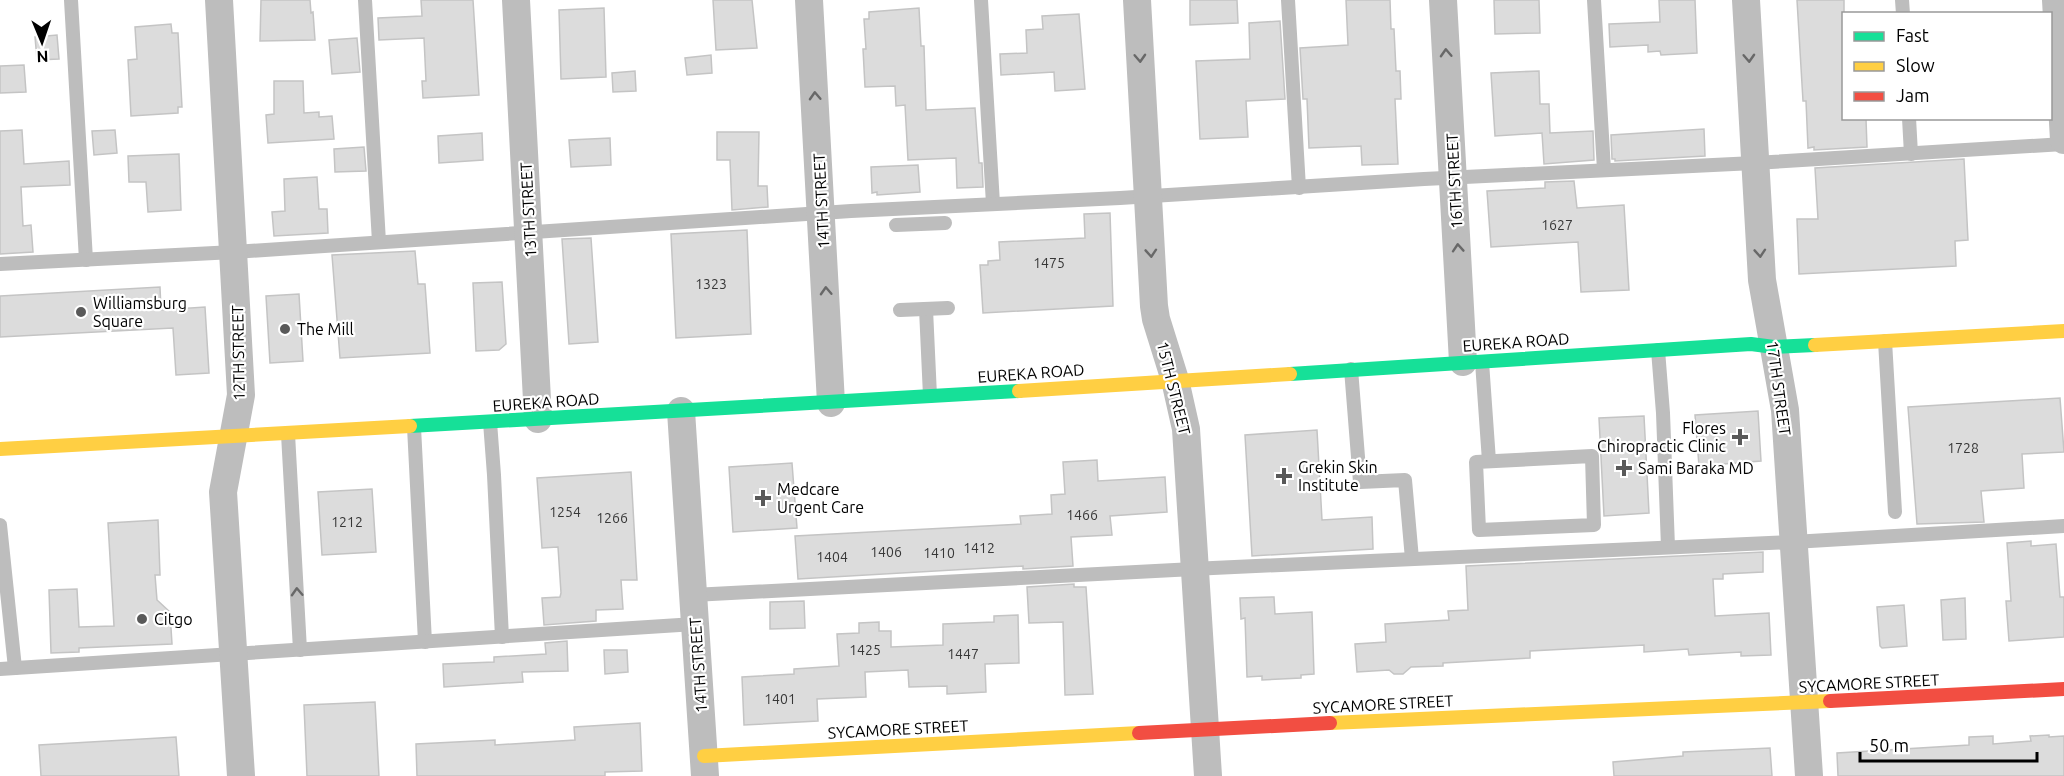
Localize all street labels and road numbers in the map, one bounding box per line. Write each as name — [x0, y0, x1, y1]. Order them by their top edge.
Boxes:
street label: 16TH STREET — [1442, 133, 1465, 229]
street label: 14TH STREET — [809, 153, 832, 249]
street label: 13TH STREET — [516, 162, 539, 258]
street label: 12TH STREET — [228, 305, 248, 401]
street label: EUREKA ROAD — [1462, 329, 1570, 355]
street label: 15TH STREET — [1154, 339, 1194, 437]
street label: 17TH STREET — [1763, 339, 1795, 437]
street label: EUREKA ROAD — [977, 360, 1085, 386]
street label: EUREKA ROAD — [492, 389, 600, 415]
street label: 14TH STREET — [686, 616, 710, 713]
street label: SYCAMORE STREET — [1798, 670, 1940, 696]
street label: SYCAMORE STREET — [1312, 691, 1454, 717]
street label: SYCAMORE STREET — [827, 716, 969, 742]

